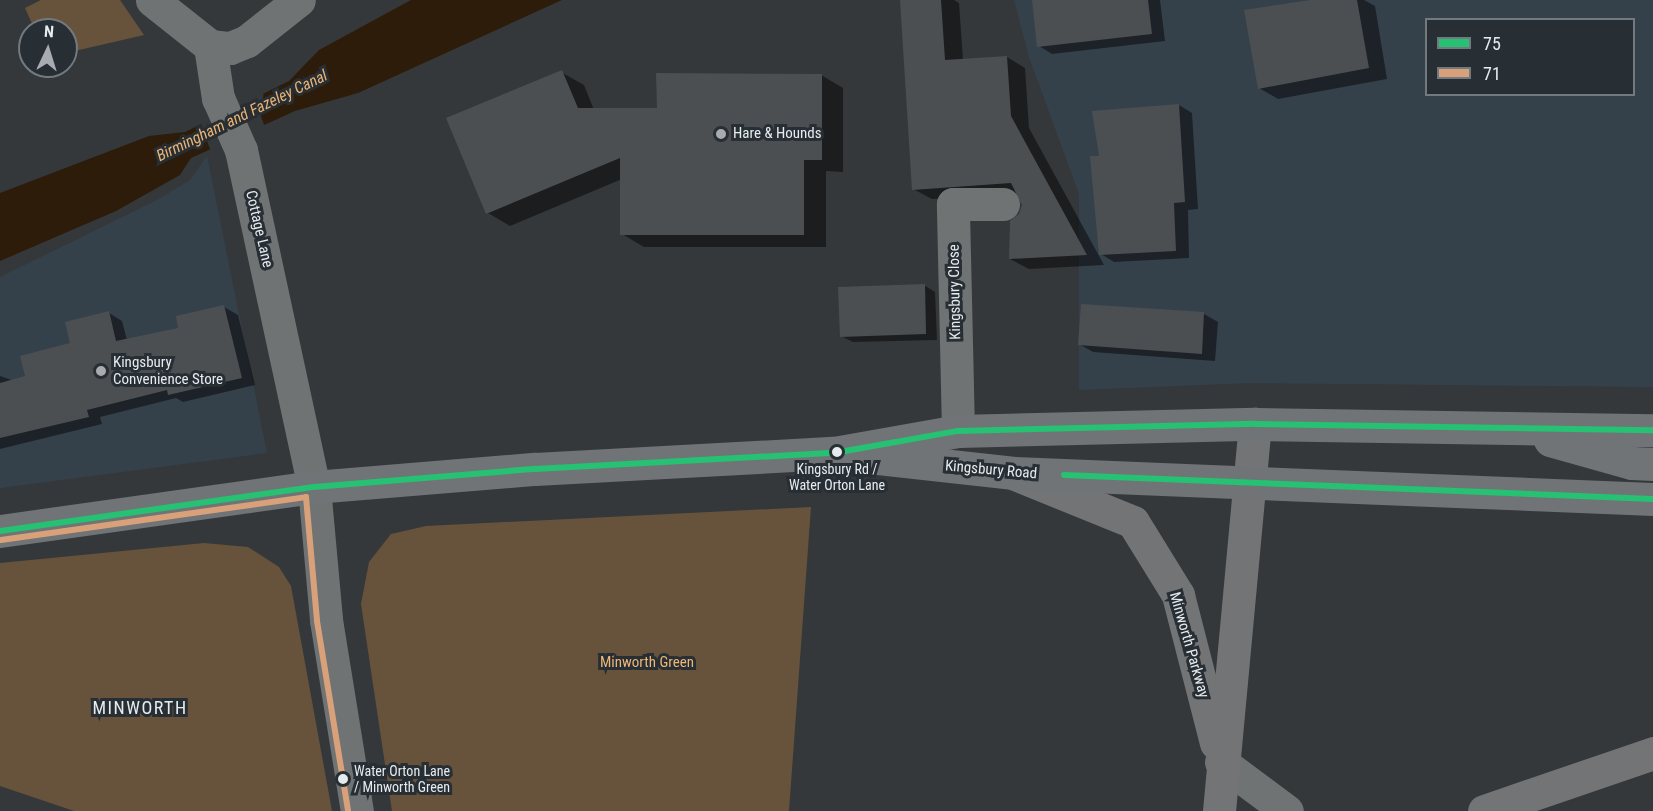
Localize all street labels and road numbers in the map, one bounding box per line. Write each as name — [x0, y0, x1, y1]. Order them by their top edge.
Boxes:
street label: Cottage Lane — [241, 189, 277, 269]
street label: Kingsbury Close — [945, 244, 965, 340]
street label: Kingsbury Road — [944, 457, 1038, 483]
street label: Minworth Parkway — [1165, 590, 1213, 700]

